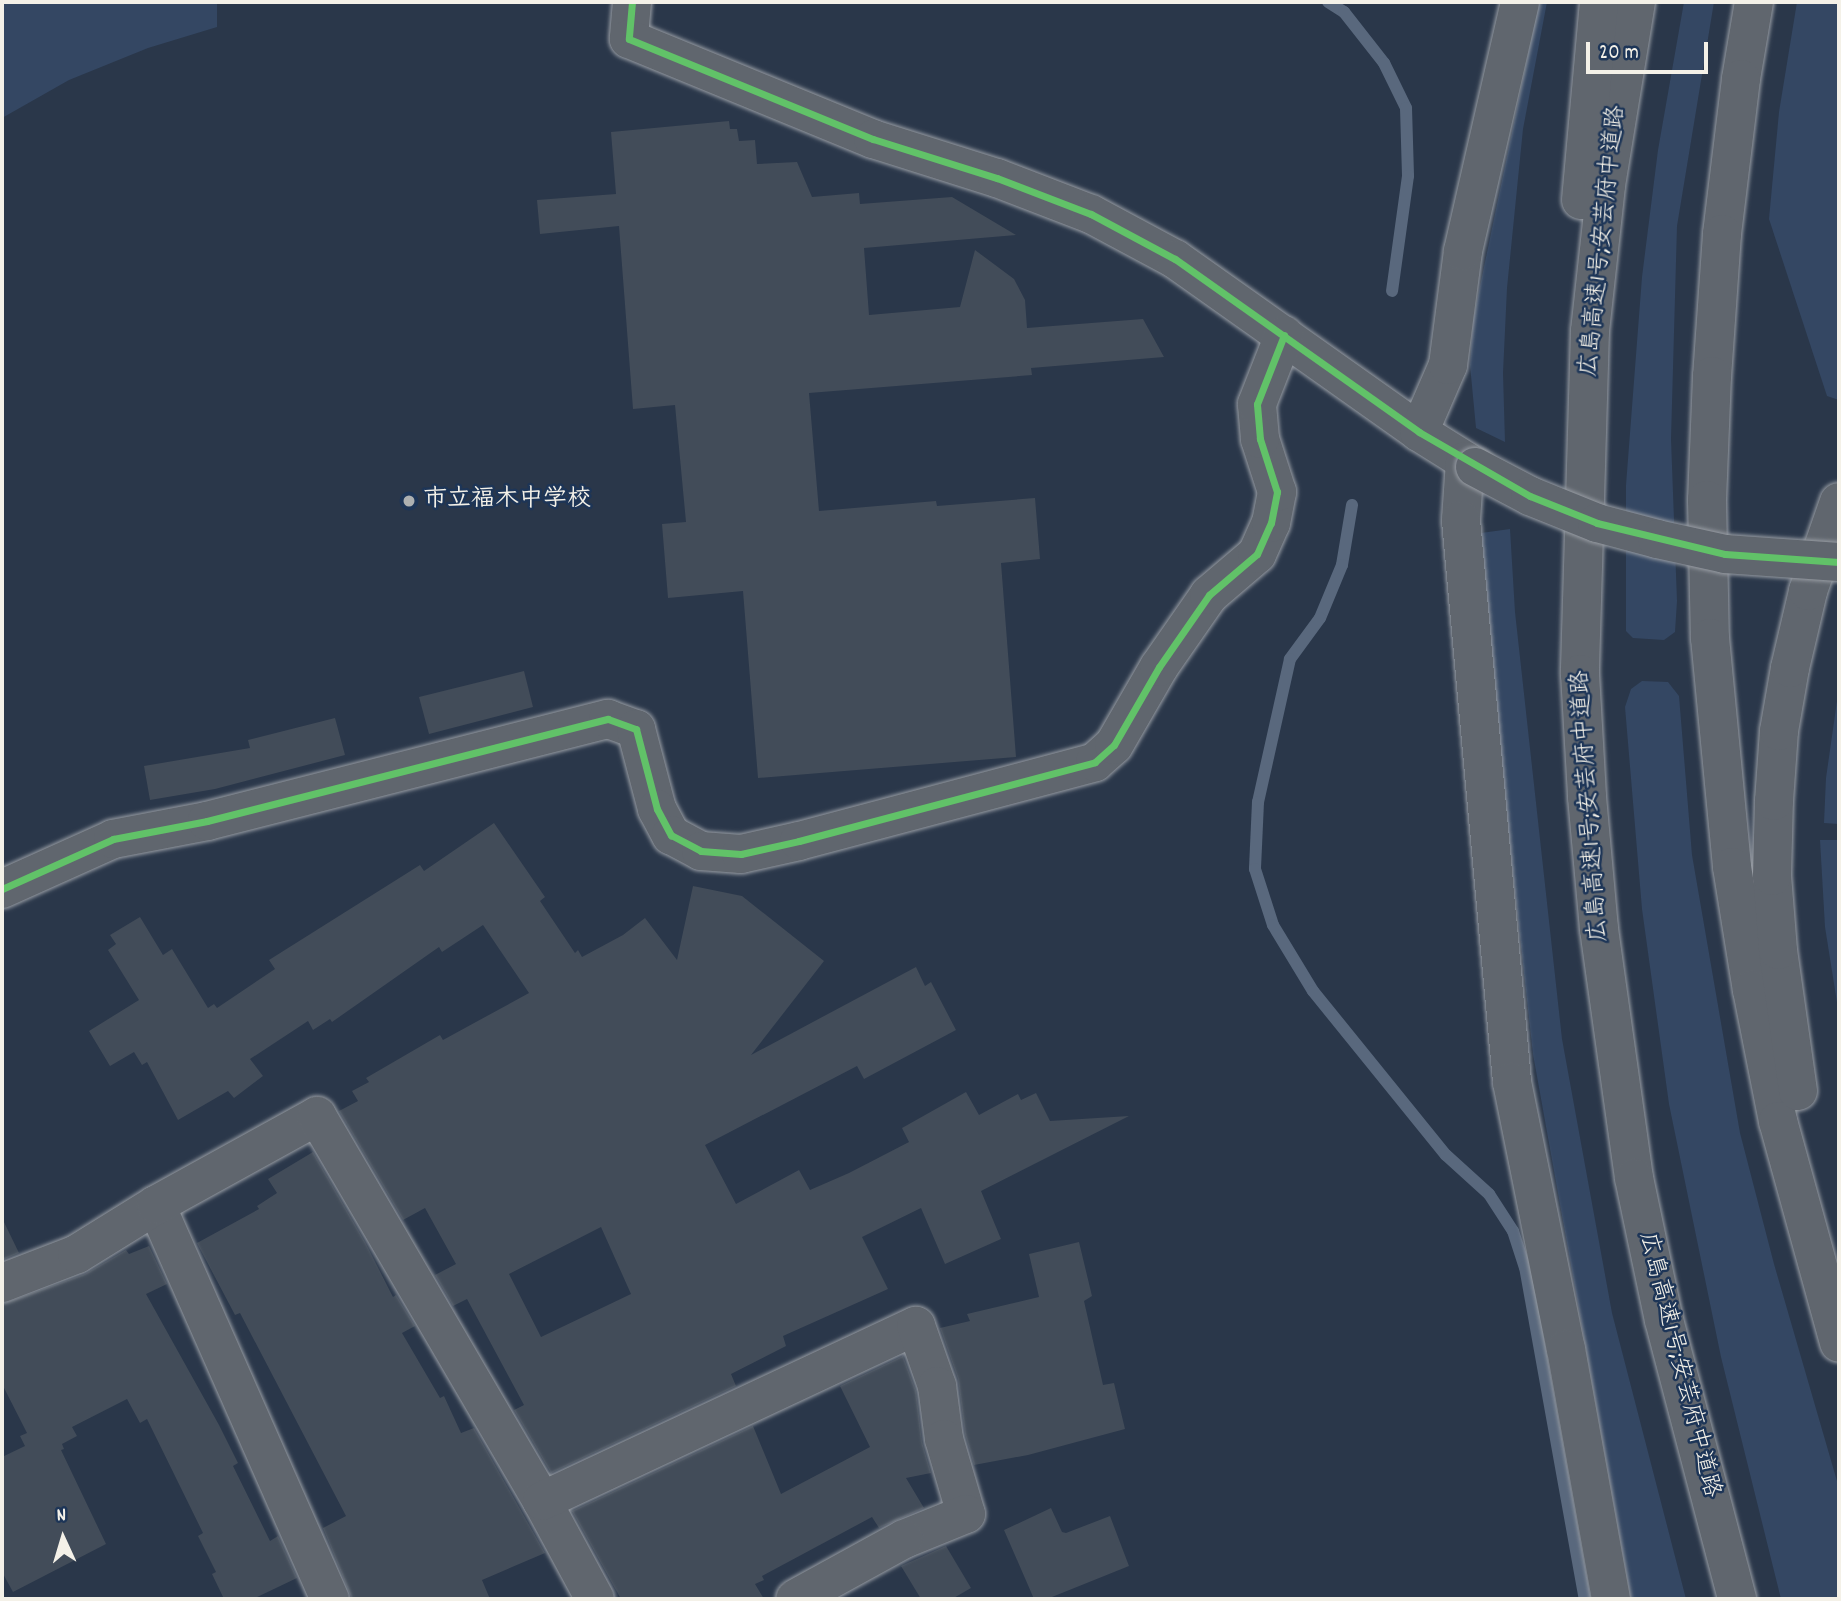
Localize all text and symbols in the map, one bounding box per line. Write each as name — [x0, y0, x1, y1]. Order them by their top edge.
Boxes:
scale bar — [1589, 28, 1712, 72]
text: 20 m — [1599, 39, 1639, 69]
street label: 広島高速1号;安芸府中道路 — [1575, 104, 1633, 378]
place label: 市立福木中学校 — [423, 487, 591, 515]
marker: 市立福木中学校 — [401, 493, 417, 509]
street label: 広島高速1号;安芸府中道路 — [1567, 669, 1615, 943]
street label: 広島高速1号;安芸府中道路 — [1631, 1229, 1725, 1501]
north arrow — [28, 1503, 98, 1573]
text: N — [56, 1503, 67, 1530]

